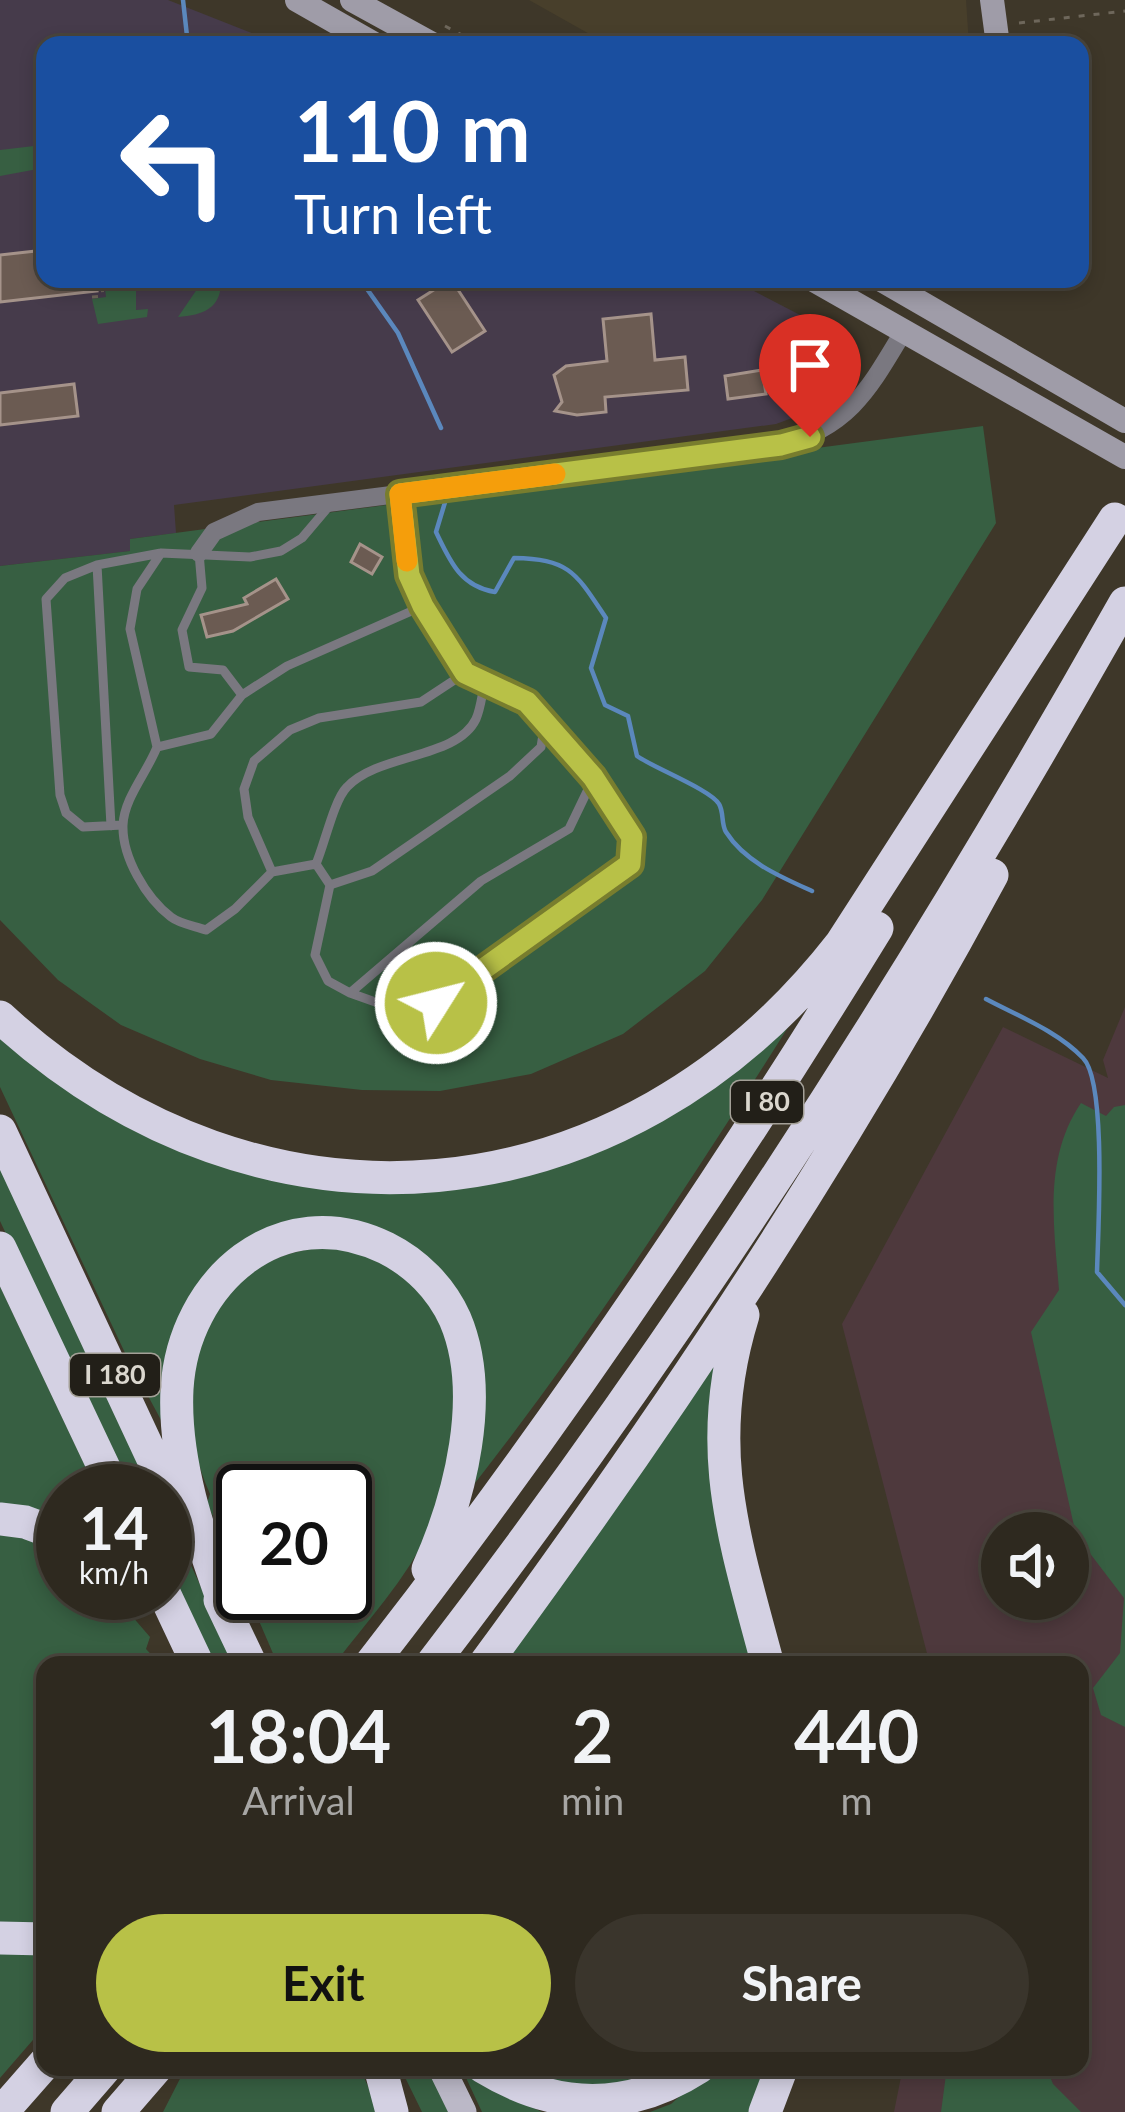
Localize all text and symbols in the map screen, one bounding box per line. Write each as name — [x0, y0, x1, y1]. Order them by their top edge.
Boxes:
text: 110 m — [294, 79, 531, 180]
icon: left — [96, 84, 252, 240]
text: Turn left — [294, 181, 492, 246]
pin — [759, 314, 861, 437]
icon: arrive — [777, 332, 843, 398]
position arrow — [373, 940, 499, 1066]
road number: I 80 — [731, 1081, 803, 1123]
road number: I 180 — [70, 1354, 160, 1396]
speed limit sign: 20 — [216, 1464, 372, 1620]
text: 14 — [79, 1491, 149, 1563]
map controls — [981, 1512, 1089, 1620]
button: sound — [981, 1512, 1089, 1620]
text: km/h — [79, 1554, 149, 1590]
text: 18:04 — [206, 1692, 391, 1778]
text: 2 — [572, 1692, 614, 1778]
text: 440 — [794, 1692, 919, 1778]
text: Arrival — [242, 1777, 355, 1823]
text: min — [561, 1777, 624, 1823]
text: m — [841, 1777, 873, 1823]
button: Exit — [96, 1914, 551, 2052]
button: Share — [575, 1914, 1029, 2052]

